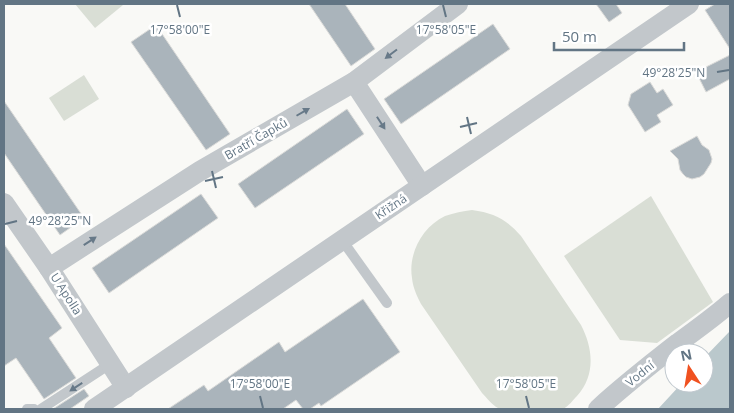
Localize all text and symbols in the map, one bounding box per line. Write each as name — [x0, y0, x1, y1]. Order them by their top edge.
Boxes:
scale bar — [554, 20, 684, 52]
text: 17°58'00"E — [150, 21, 210, 38]
text: 17°58'05"E — [416, 21, 476, 38]
text: 50 m — [562, 26, 597, 46]
one-way arrow — [385, 49, 398, 60]
text: 49°28'25"N — [643, 64, 705, 81]
one-way arrow — [297, 107, 310, 116]
street label: Bratří Čapků — [221, 114, 290, 163]
one-way arrow — [376, 117, 386, 130]
street label: Křižná — [371, 190, 410, 223]
text: 49°28'25"N — [29, 212, 91, 229]
one-way arrow — [83, 236, 96, 246]
street label: U Apolla — [47, 269, 86, 318]
north arrow — [664, 343, 714, 393]
text: N — [679, 344, 694, 365]
street label: Vodní — [622, 356, 658, 390]
text: 17°58'00"E — [230, 375, 290, 392]
text: 17°58'05"E — [496, 375, 556, 392]
one-way arrow — [69, 382, 82, 391]

